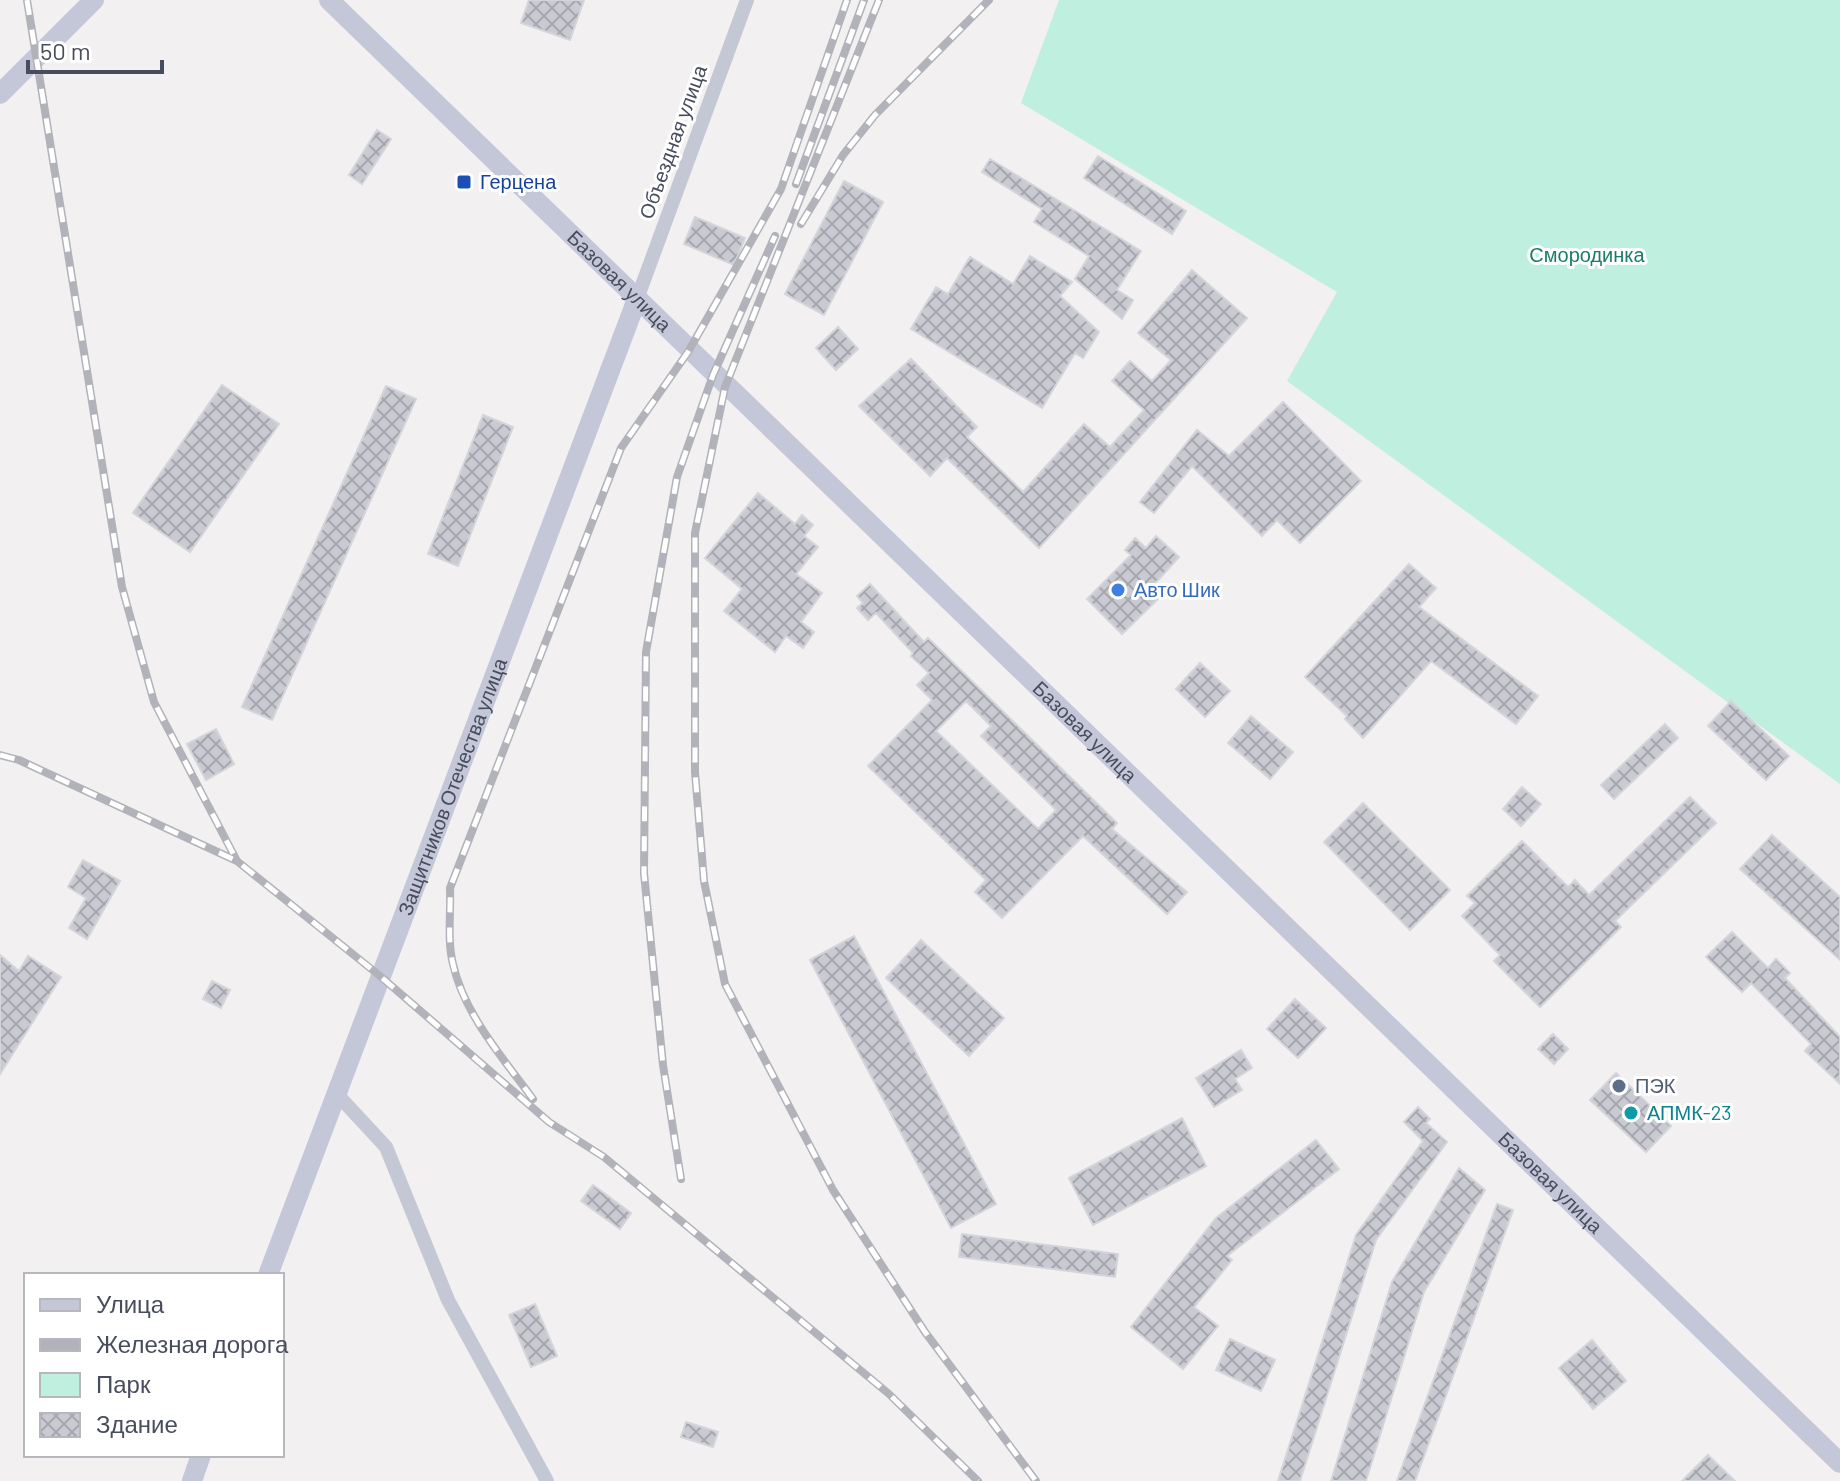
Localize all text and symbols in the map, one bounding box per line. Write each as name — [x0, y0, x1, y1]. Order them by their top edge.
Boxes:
scale bar — [28, 24, 162, 74]
text: 50 m — [40, 36, 91, 65]
street label: Объездная улица — [633, 61, 711, 222]
place label: Герцена — [480, 169, 557, 193]
marker: Герцена — [455, 173, 473, 191]
street label: Базовая улица — [563, 225, 678, 337]
park label: Смородинка — [1529, 242, 1646, 266]
place label: Авто Шик — [1134, 577, 1220, 601]
marker: Авто Шик — [1109, 581, 1127, 599]
street label: Защитников Отечества улица — [392, 654, 512, 918]
street label: Базовая улица — [1028, 675, 1143, 787]
place label: ПЭК — [1635, 1073, 1676, 1097]
marker: ПЭК — [1610, 1077, 1628, 1095]
place label: АПМК-23 — [1647, 1100, 1732, 1124]
marker: АПМК-23 — [1622, 1104, 1640, 1122]
street label: Базовая улица — [1494, 1126, 1609, 1238]
legend — [24, 1273, 284, 1457]
text: Улица — [96, 1289, 165, 1318]
text: Железная дорога — [96, 1329, 289, 1358]
text: Парк — [96, 1369, 151, 1398]
text: Здание — [96, 1409, 178, 1438]

